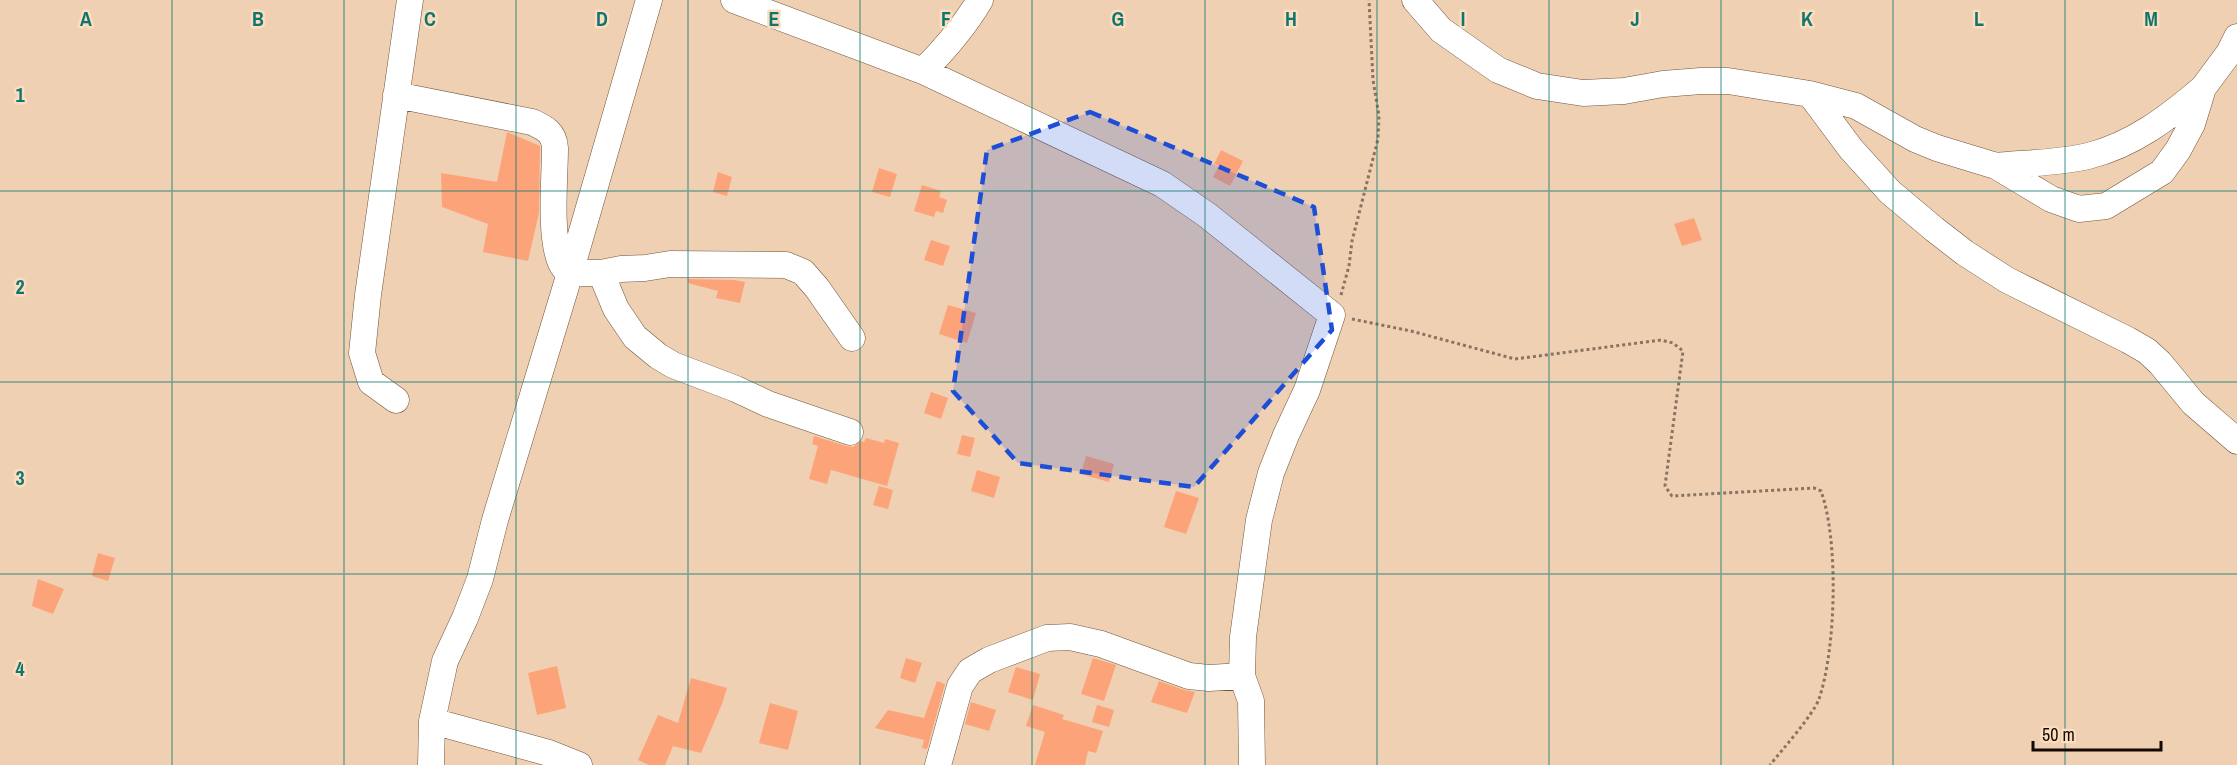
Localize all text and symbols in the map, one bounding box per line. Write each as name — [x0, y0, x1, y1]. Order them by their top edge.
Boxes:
text: A — [80, 5, 92, 32]
text: B — [252, 5, 264, 32]
text: C — [424, 5, 436, 32]
text: D — [596, 5, 608, 32]
text: E — [769, 5, 780, 32]
text: F — [941, 5, 951, 32]
text: G — [1112, 5, 1124, 32]
text: H — [1285, 5, 1297, 32]
text: I — [1461, 5, 1465, 32]
text: J — [1630, 5, 1640, 32]
text: K — [1801, 5, 1813, 32]
text: L — [1974, 5, 1984, 32]
text: M — [2144, 5, 2158, 32]
text: 1 — [15, 81, 25, 108]
text: 2 — [15, 273, 25, 300]
text: 3 — [15, 464, 25, 491]
text: 4 — [15, 655, 25, 682]
scale bar — [2033, 714, 2160, 752]
text: 50 m — [2042, 722, 2075, 747]

